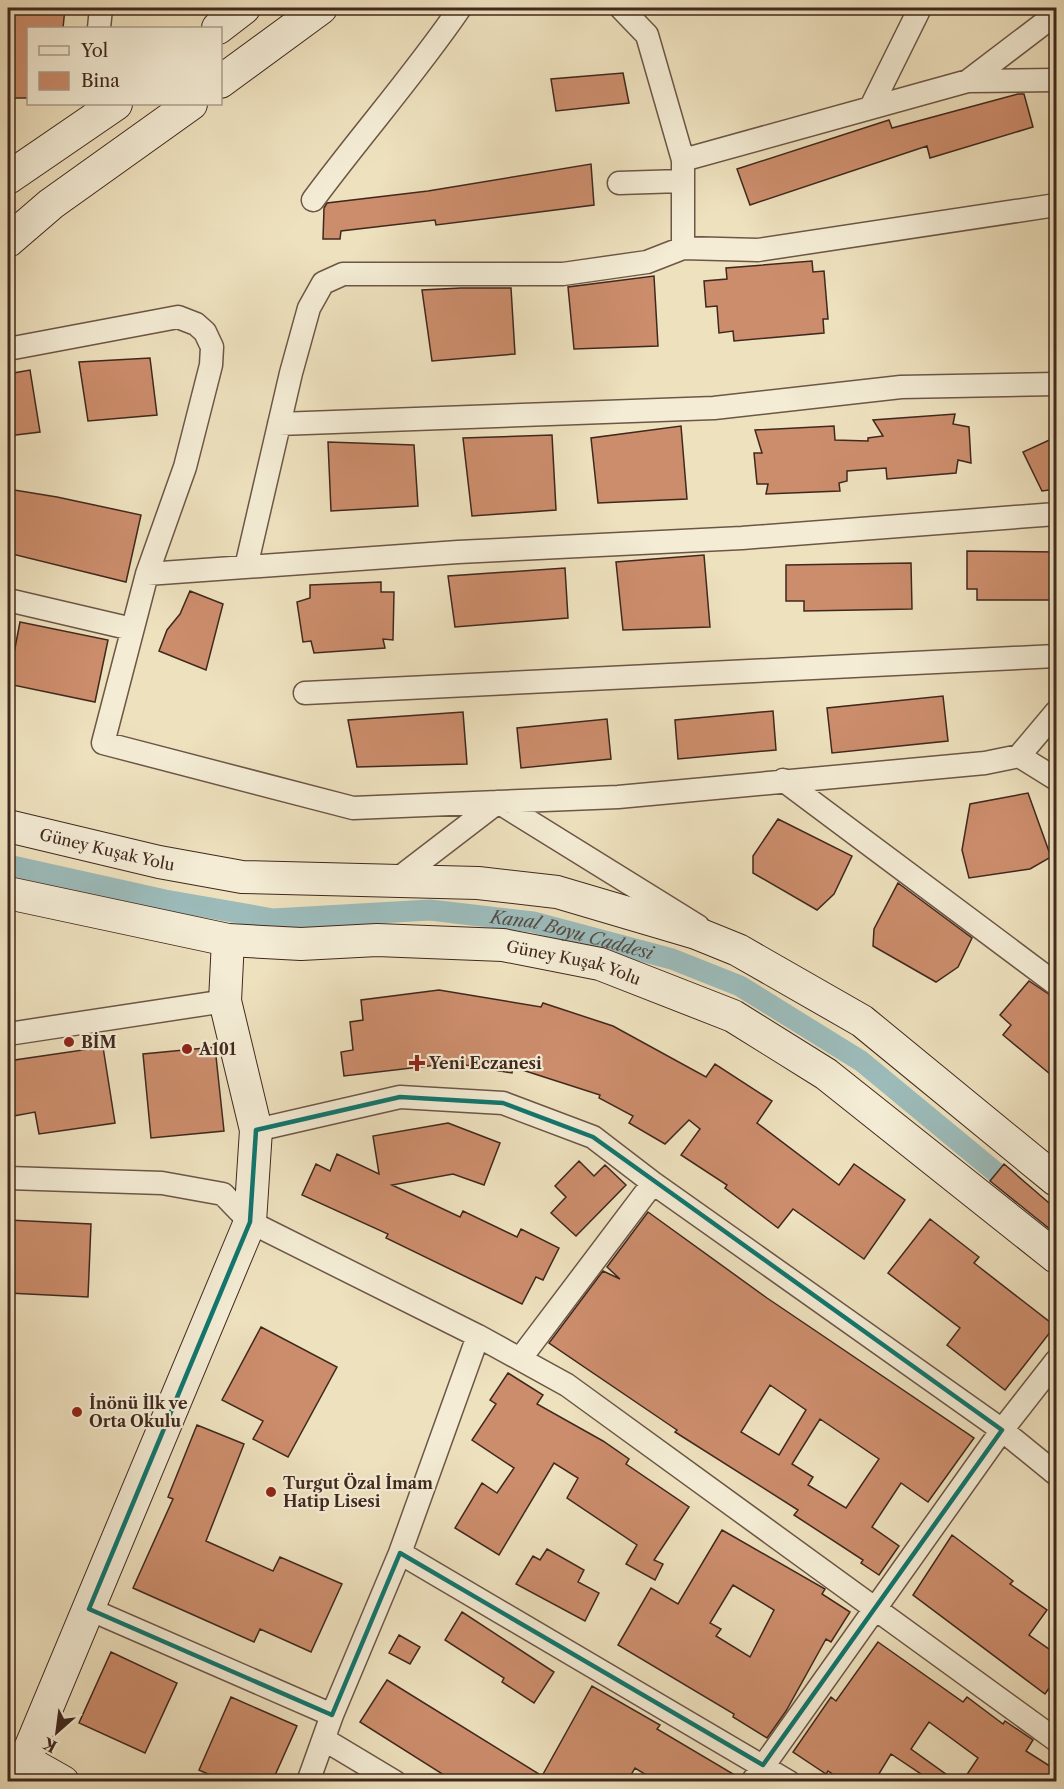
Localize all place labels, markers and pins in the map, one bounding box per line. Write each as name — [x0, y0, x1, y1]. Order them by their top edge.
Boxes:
place label: BİM — [81, 1032, 117, 1052]
marker: BİM — [62, 1035, 76, 1049]
place label: A101 — [198, 1039, 237, 1059]
marker: A101 — [180, 1042, 194, 1056]
place label: Yeni Eczanesi — [428, 1053, 542, 1073]
marker: Yeni Eczanesi — [410, 1056, 424, 1070]
place label: İnönü İlk ve Orta Okulu — [89, 1393, 188, 1431]
marker: İnönü İlk ve Orta Okulu — [70, 1405, 84, 1419]
place label: Turgut Özal İmam Hatip Lisesi — [283, 1472, 433, 1511]
marker: Turgut Özal İmam Hatip Lisesi — [264, 1485, 278, 1499]

